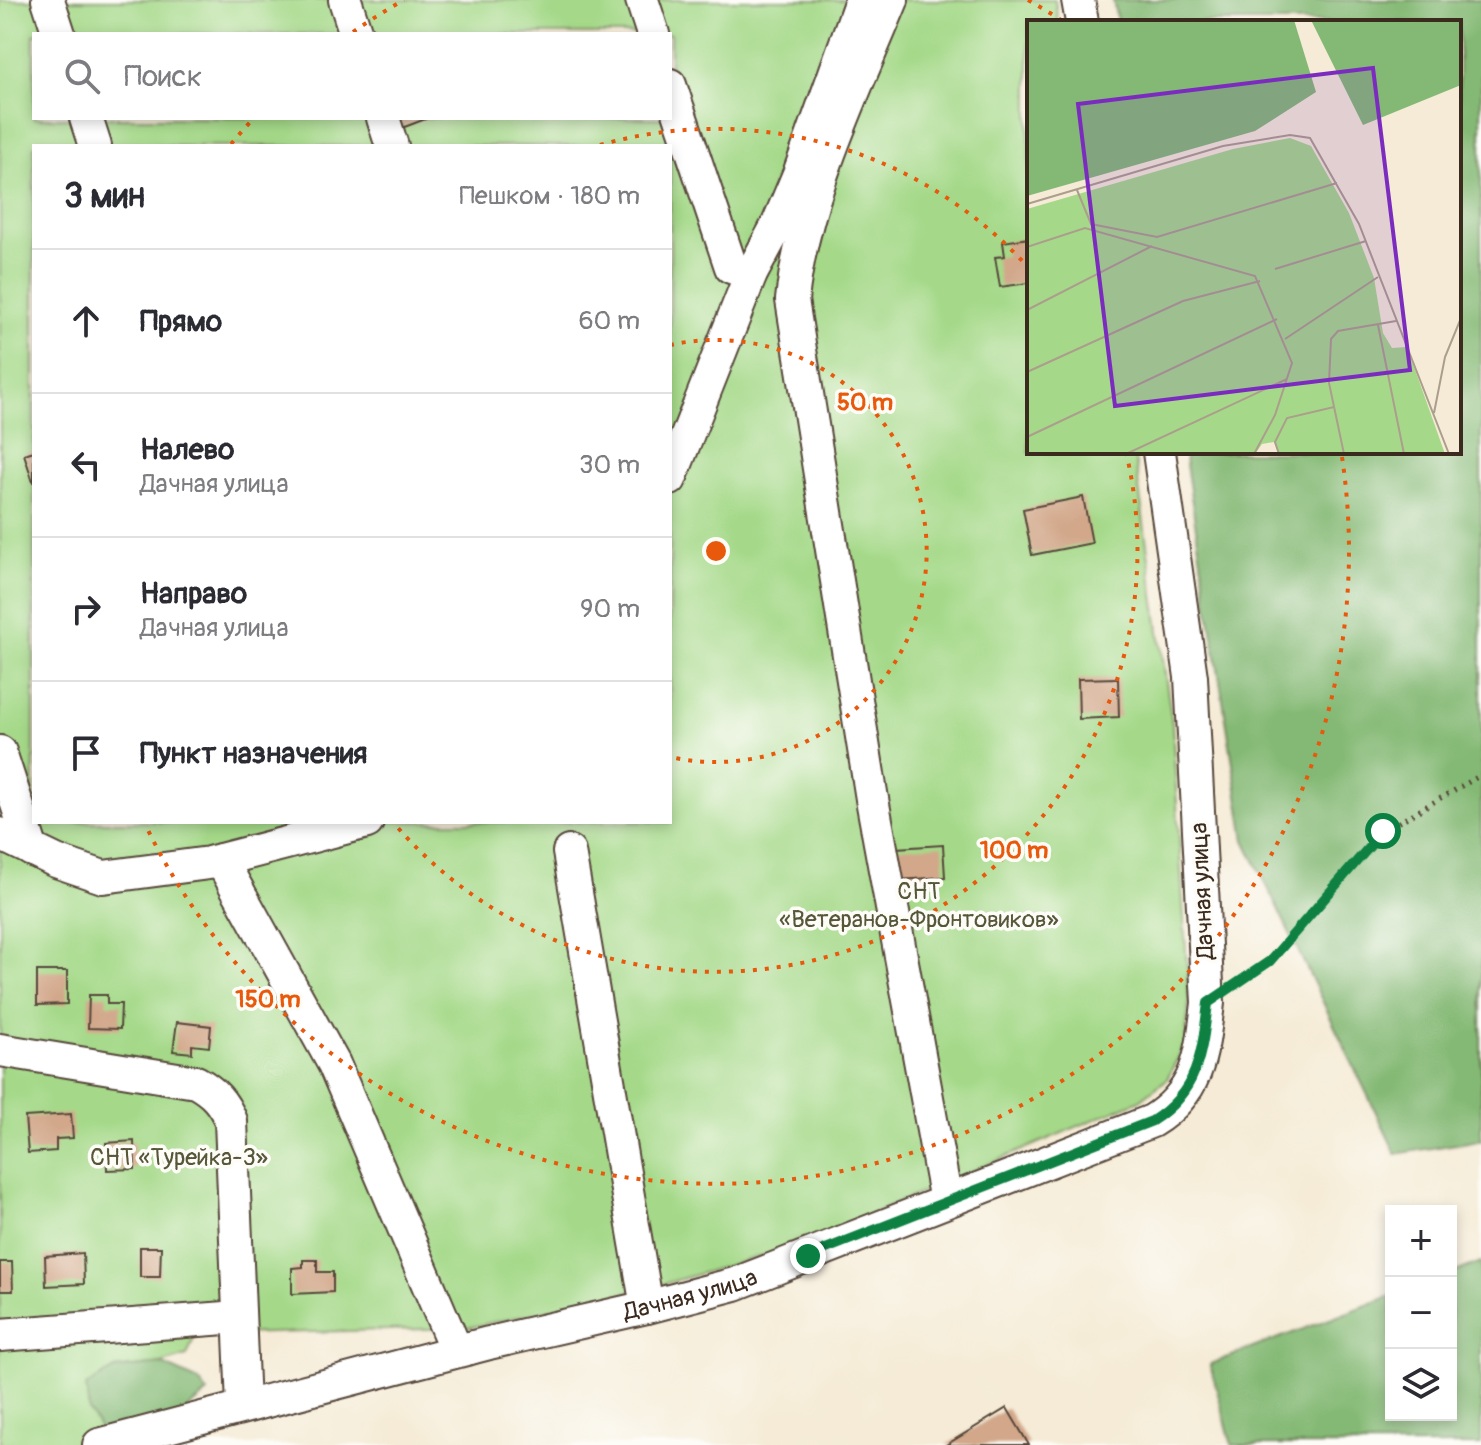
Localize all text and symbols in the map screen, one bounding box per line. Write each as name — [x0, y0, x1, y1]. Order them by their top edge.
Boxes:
inset map — [1027, 20, 1461, 454]
search box — [32, 32, 672, 120]
icon: search — [60, 54, 104, 98]
text: Поиск — [124, 58, 202, 95]
text: 3 мин — [64, 175, 145, 218]
text: Пешком · 180 m — [459, 180, 640, 212]
icon: ahead — [64, 299, 108, 343]
text: Прямо — [140, 303, 222, 340]
text: 60 m — [578, 305, 640, 337]
text: 50 m — [837, 388, 893, 417]
text: Налево — [140, 431, 234, 468]
icon: left — [64, 443, 108, 487]
text: 30 m — [579, 449, 640, 481]
text: Дачная улица — [140, 468, 289, 500]
centre of rings — [702, 537, 730, 565]
text: Направо — [140, 575, 247, 612]
icon: right — [64, 587, 108, 631]
text: 90 m — [580, 593, 640, 625]
text: Дачная улица — [140, 612, 289, 644]
icon: arrive — [64, 731, 108, 775]
text: Пункт назначения — [140, 735, 367, 772]
route start — [1365, 813, 1401, 849]
street label: Дачная улица — [1184, 822, 1221, 961]
text: 100 m — [980, 836, 1048, 865]
park label: СНТ «Ветеранов-Фронтовиков» — [779, 877, 1059, 934]
text: 150 m — [235, 985, 301, 1014]
park label: СНТ «Турейка-3» — [90, 1143, 268, 1172]
map controls — [1385, 1205, 1457, 1421]
button: + — [1385, 1205, 1457, 1277]
route end — [790, 1238, 826, 1274]
street label: Дачная улица — [620, 1263, 761, 1327]
button: − — [1385, 1277, 1457, 1349]
button: layers — [1385, 1349, 1457, 1421]

